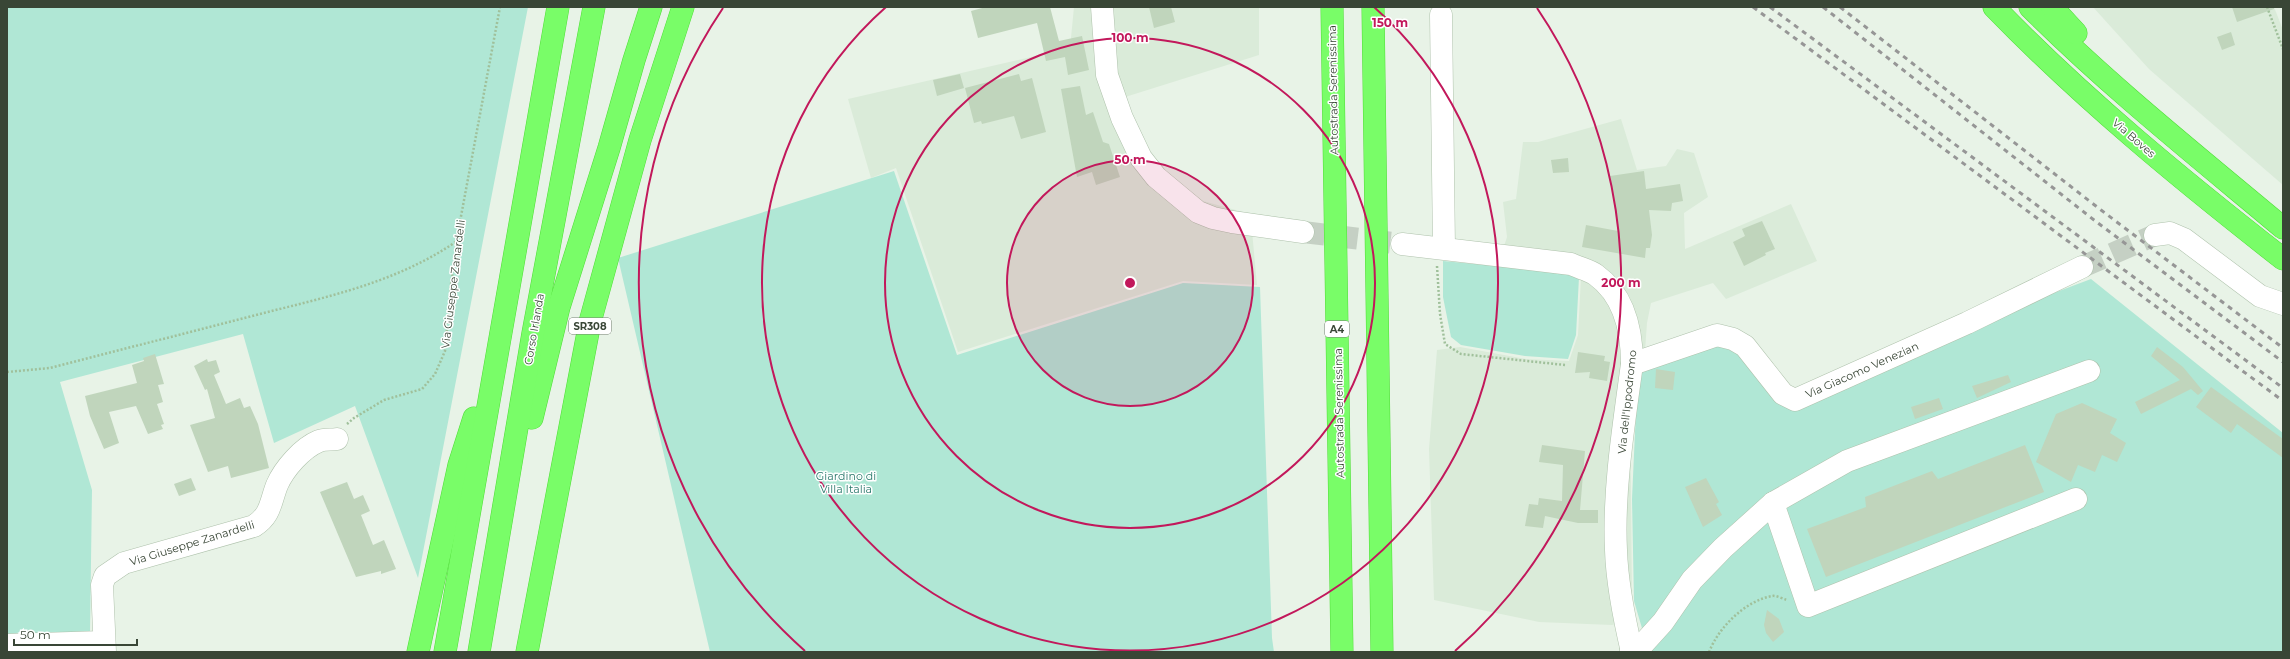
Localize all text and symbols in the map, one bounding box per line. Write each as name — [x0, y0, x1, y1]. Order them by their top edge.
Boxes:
text: 150 m — [1372, 15, 1408, 30]
street label: Autostrada Serenissima — [1325, 25, 1341, 155]
text: 100 m — [1112, 30, 1148, 45]
street label: Via Boves — [2110, 115, 2159, 161]
text: 50 m — [1114, 152, 1146, 167]
street label: Via Giuseppe Zanardelli — [438, 219, 468, 349]
text: 200 m — [1601, 275, 1641, 290]
centre of rings — [1123, 276, 1137, 290]
street label: Corso Irlanda — [521, 292, 547, 366]
road number: SR308 — [569, 318, 611, 334]
road number: A4 — [1325, 321, 1349, 337]
street label: Via Giacomo Venezian — [1803, 339, 1921, 401]
street label: Autostrada Serenissima — [1331, 348, 1347, 478]
street label: Via dell'Ippodromo — [1615, 349, 1639, 455]
park label: Giardino di Villa Italia — [816, 469, 876, 496]
street label: Via Giuseppe Zanardelli — [128, 517, 256, 569]
scale bar — [14, 621, 137, 647]
text: 50 m — [20, 627, 51, 642]

